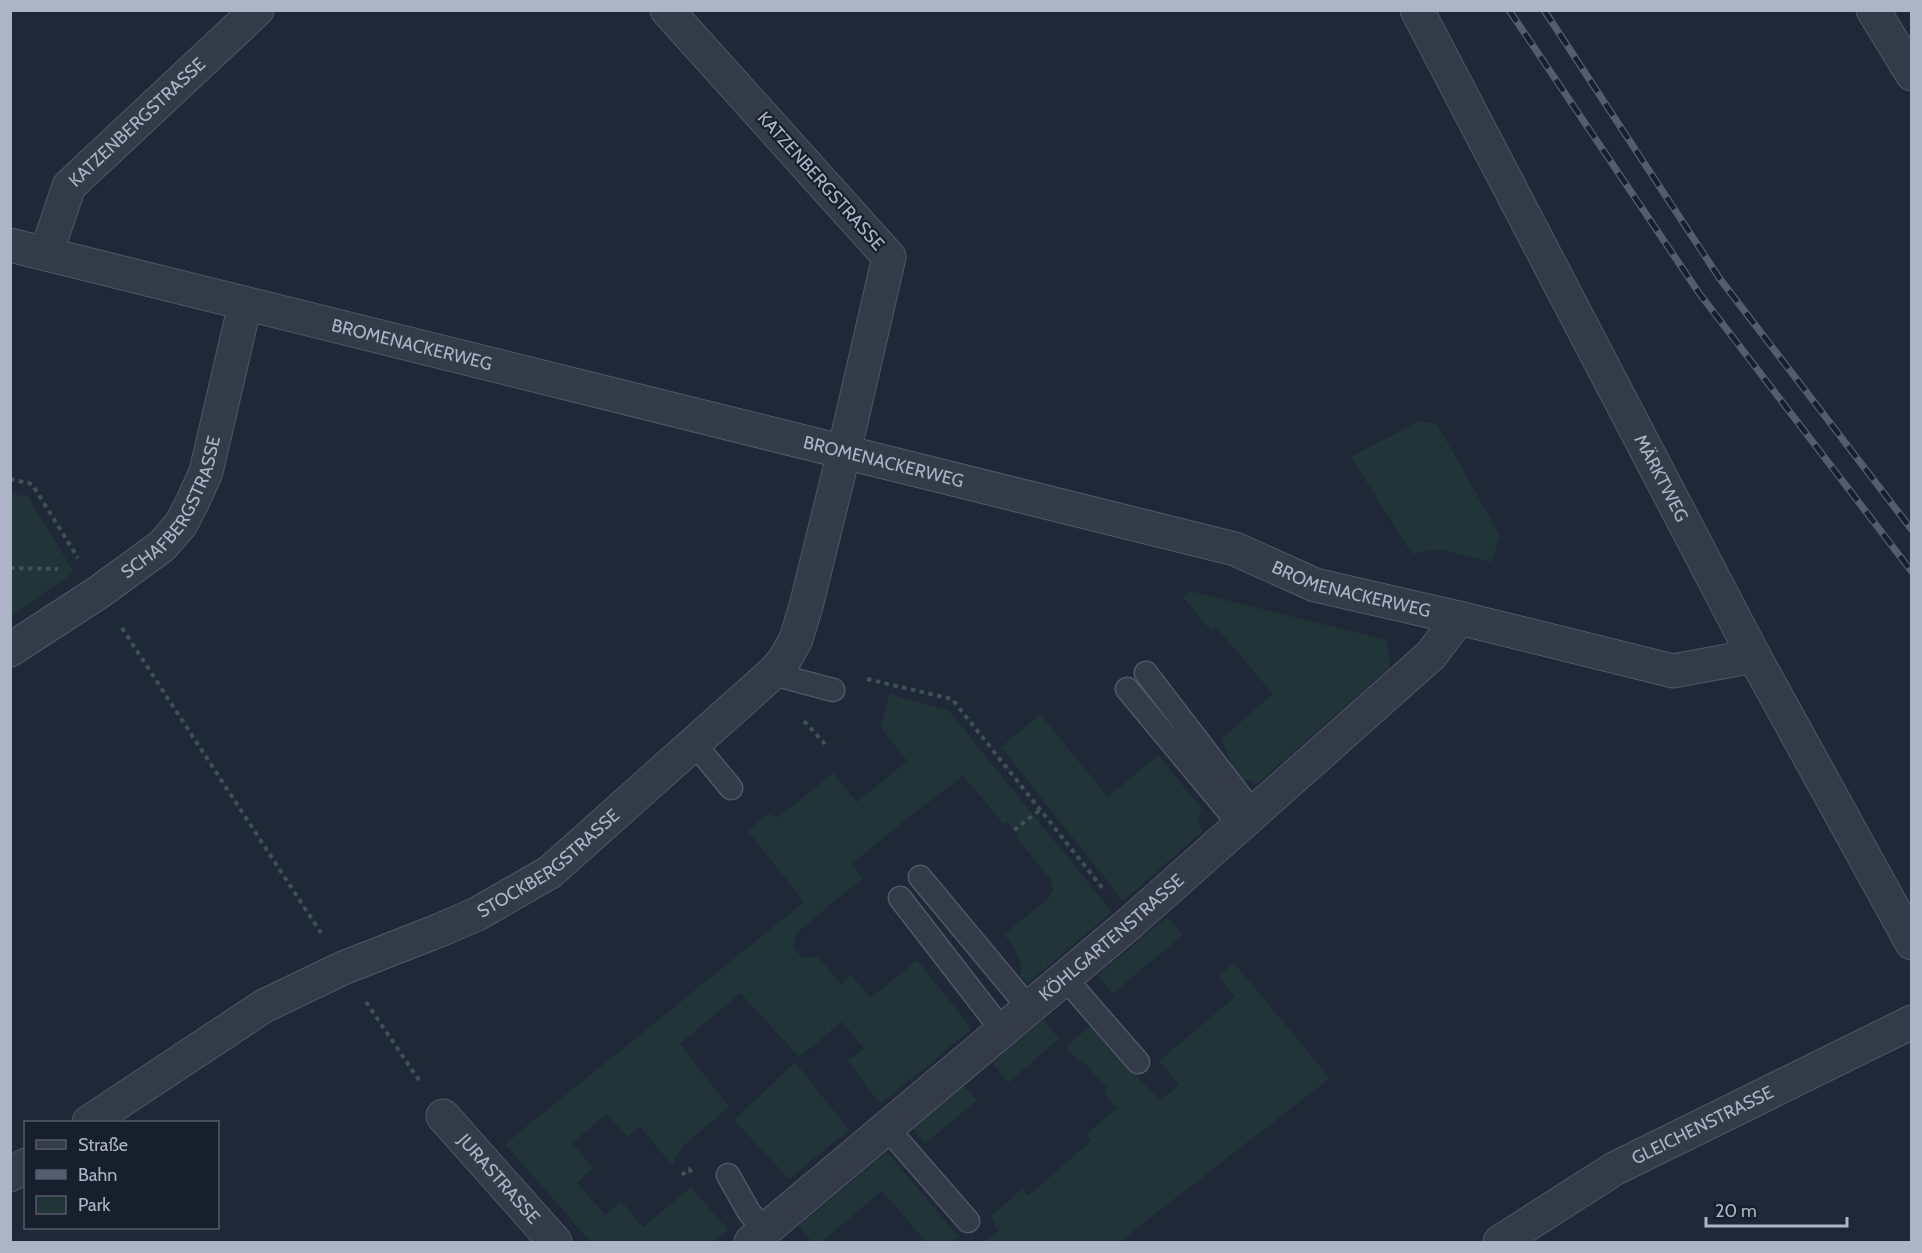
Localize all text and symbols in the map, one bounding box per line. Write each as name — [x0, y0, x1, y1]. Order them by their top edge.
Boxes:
street label: KATZENBERGSTRASSE — [64, 53, 210, 192]
street label: KATZENBERGSTRASSE — [753, 107, 889, 255]
street label: BROMENACKERWEG — [329, 314, 494, 375]
street label: BROMENACKERWEG — [801, 431, 966, 492]
street label: MÄRKTWEG — [1629, 431, 1693, 525]
street label: SCHAFBERGSTRASSE — [117, 434, 225, 583]
street label: BROMENACKERWEG — [1268, 556, 1433, 622]
street label: STOCKBERGSTRASSE — [473, 804, 624, 923]
street label: KÖHLGARTENSTRASSE — [1035, 869, 1189, 1006]
street label: GLEICHENSTRASSE — [1628, 1081, 1777, 1170]
legend — [24, 1121, 219, 1229]
street label: JURASTRASSE — [452, 1129, 544, 1228]
text: Straße — [78, 1134, 128, 1156]
text: Bahn — [78, 1164, 117, 1186]
scale bar — [1706, 1190, 1847, 1228]
text: Park — [78, 1194, 111, 1216]
text: 20 m — [1715, 1200, 1757, 1222]

